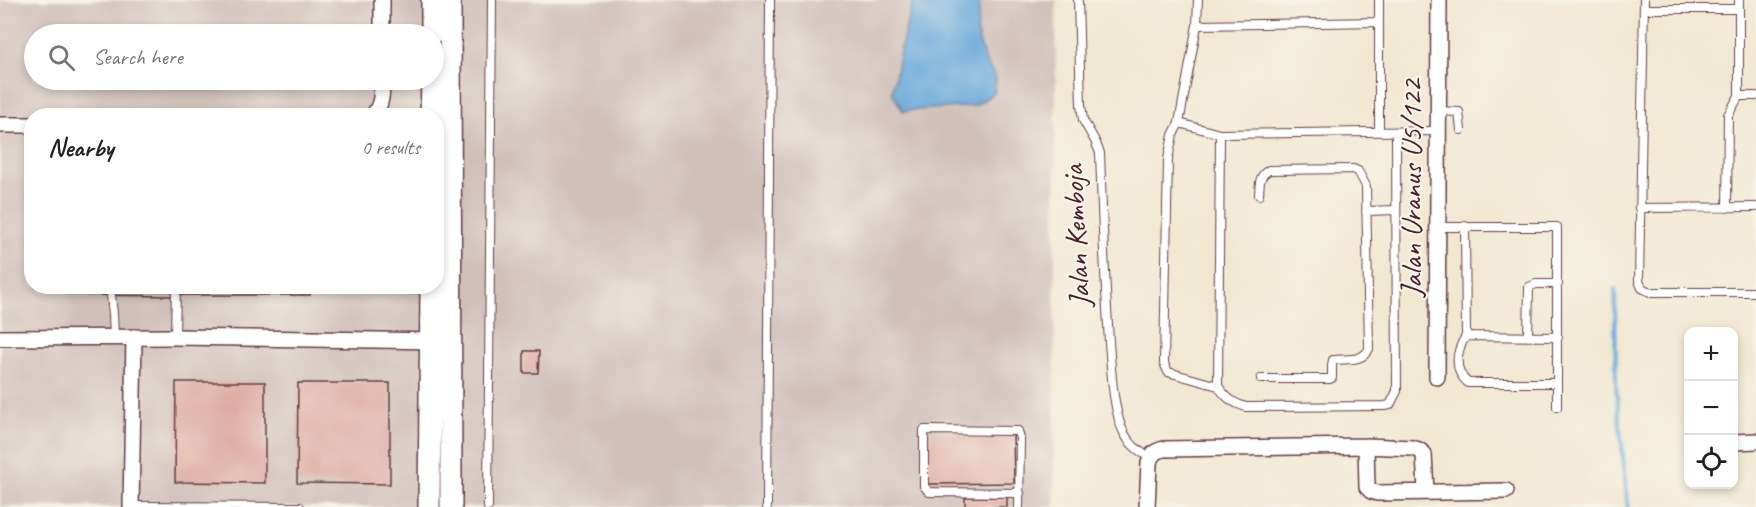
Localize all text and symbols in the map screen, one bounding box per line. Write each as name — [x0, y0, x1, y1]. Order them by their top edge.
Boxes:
search box — [24, 24, 444, 90]
icon: search — [45, 41, 78, 74]
text: Search here — [93, 43, 183, 71]
street label: Jalan Uranus U5/122 — [1392, 77, 1430, 299]
text: Nearby — [48, 131, 113, 164]
text: 0 results — [361, 135, 420, 160]
street label: Jalan Kemboja — [1053, 162, 1099, 310]
map controls — [1684, 327, 1738, 489]
button: + — [1684, 327, 1738, 381]
button: − — [1684, 381, 1738, 435]
button: locate — [1684, 435, 1738, 489]

